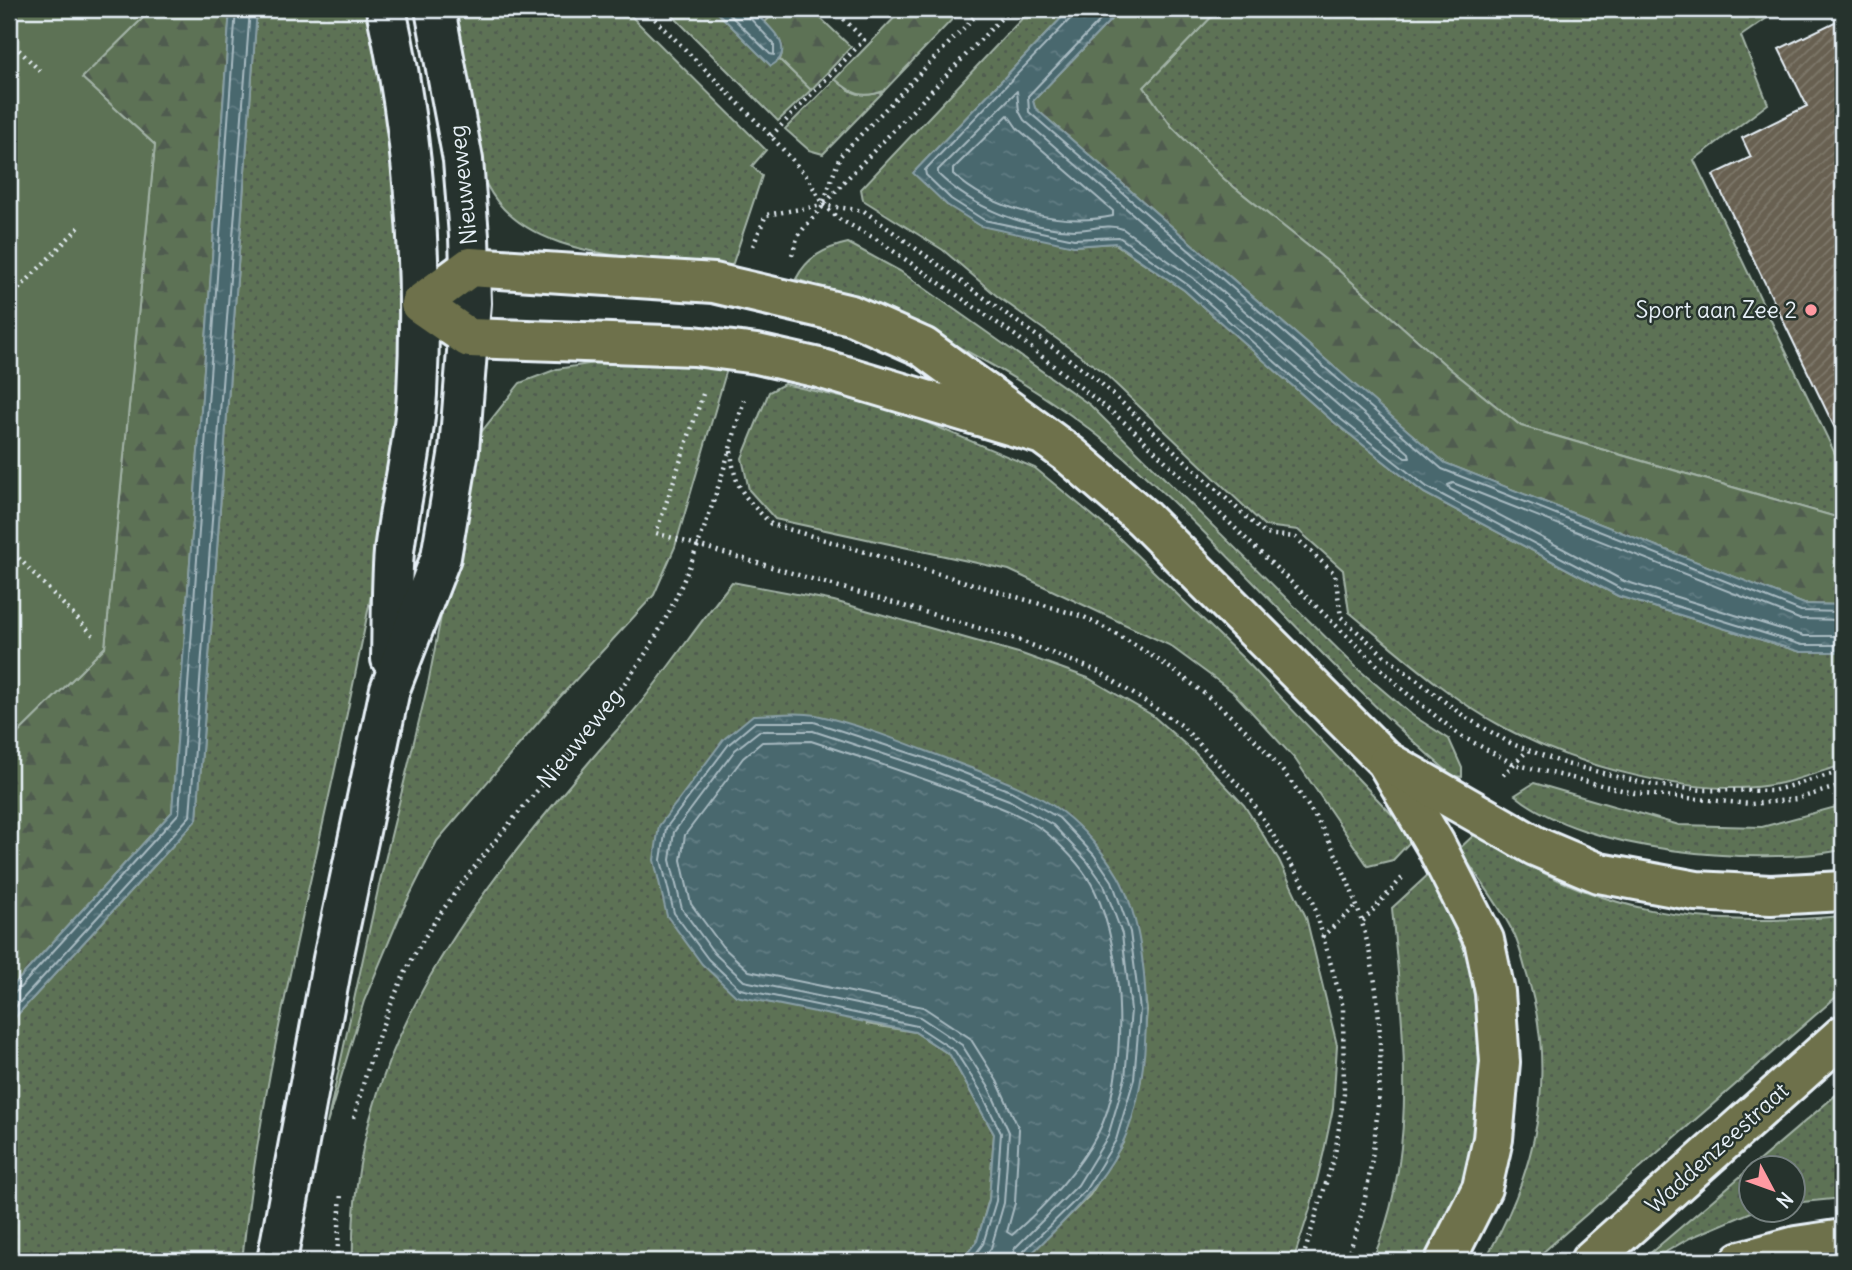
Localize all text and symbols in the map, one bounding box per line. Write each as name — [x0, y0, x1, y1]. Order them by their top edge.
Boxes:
street label: Nieuweweg — [442, 124, 483, 247]
place label: Sport aan Zee 2 — [1636, 295, 1797, 324]
marker: Sport aan Zee 2 — [1803, 302, 1819, 318]
street label: Nieuweweg — [530, 682, 629, 794]
street label: Waddenzeestraat — [1639, 1076, 1794, 1219]
north arrow — [1736, 1154, 1806, 1224]
text: N — [1771, 1187, 1798, 1213]

